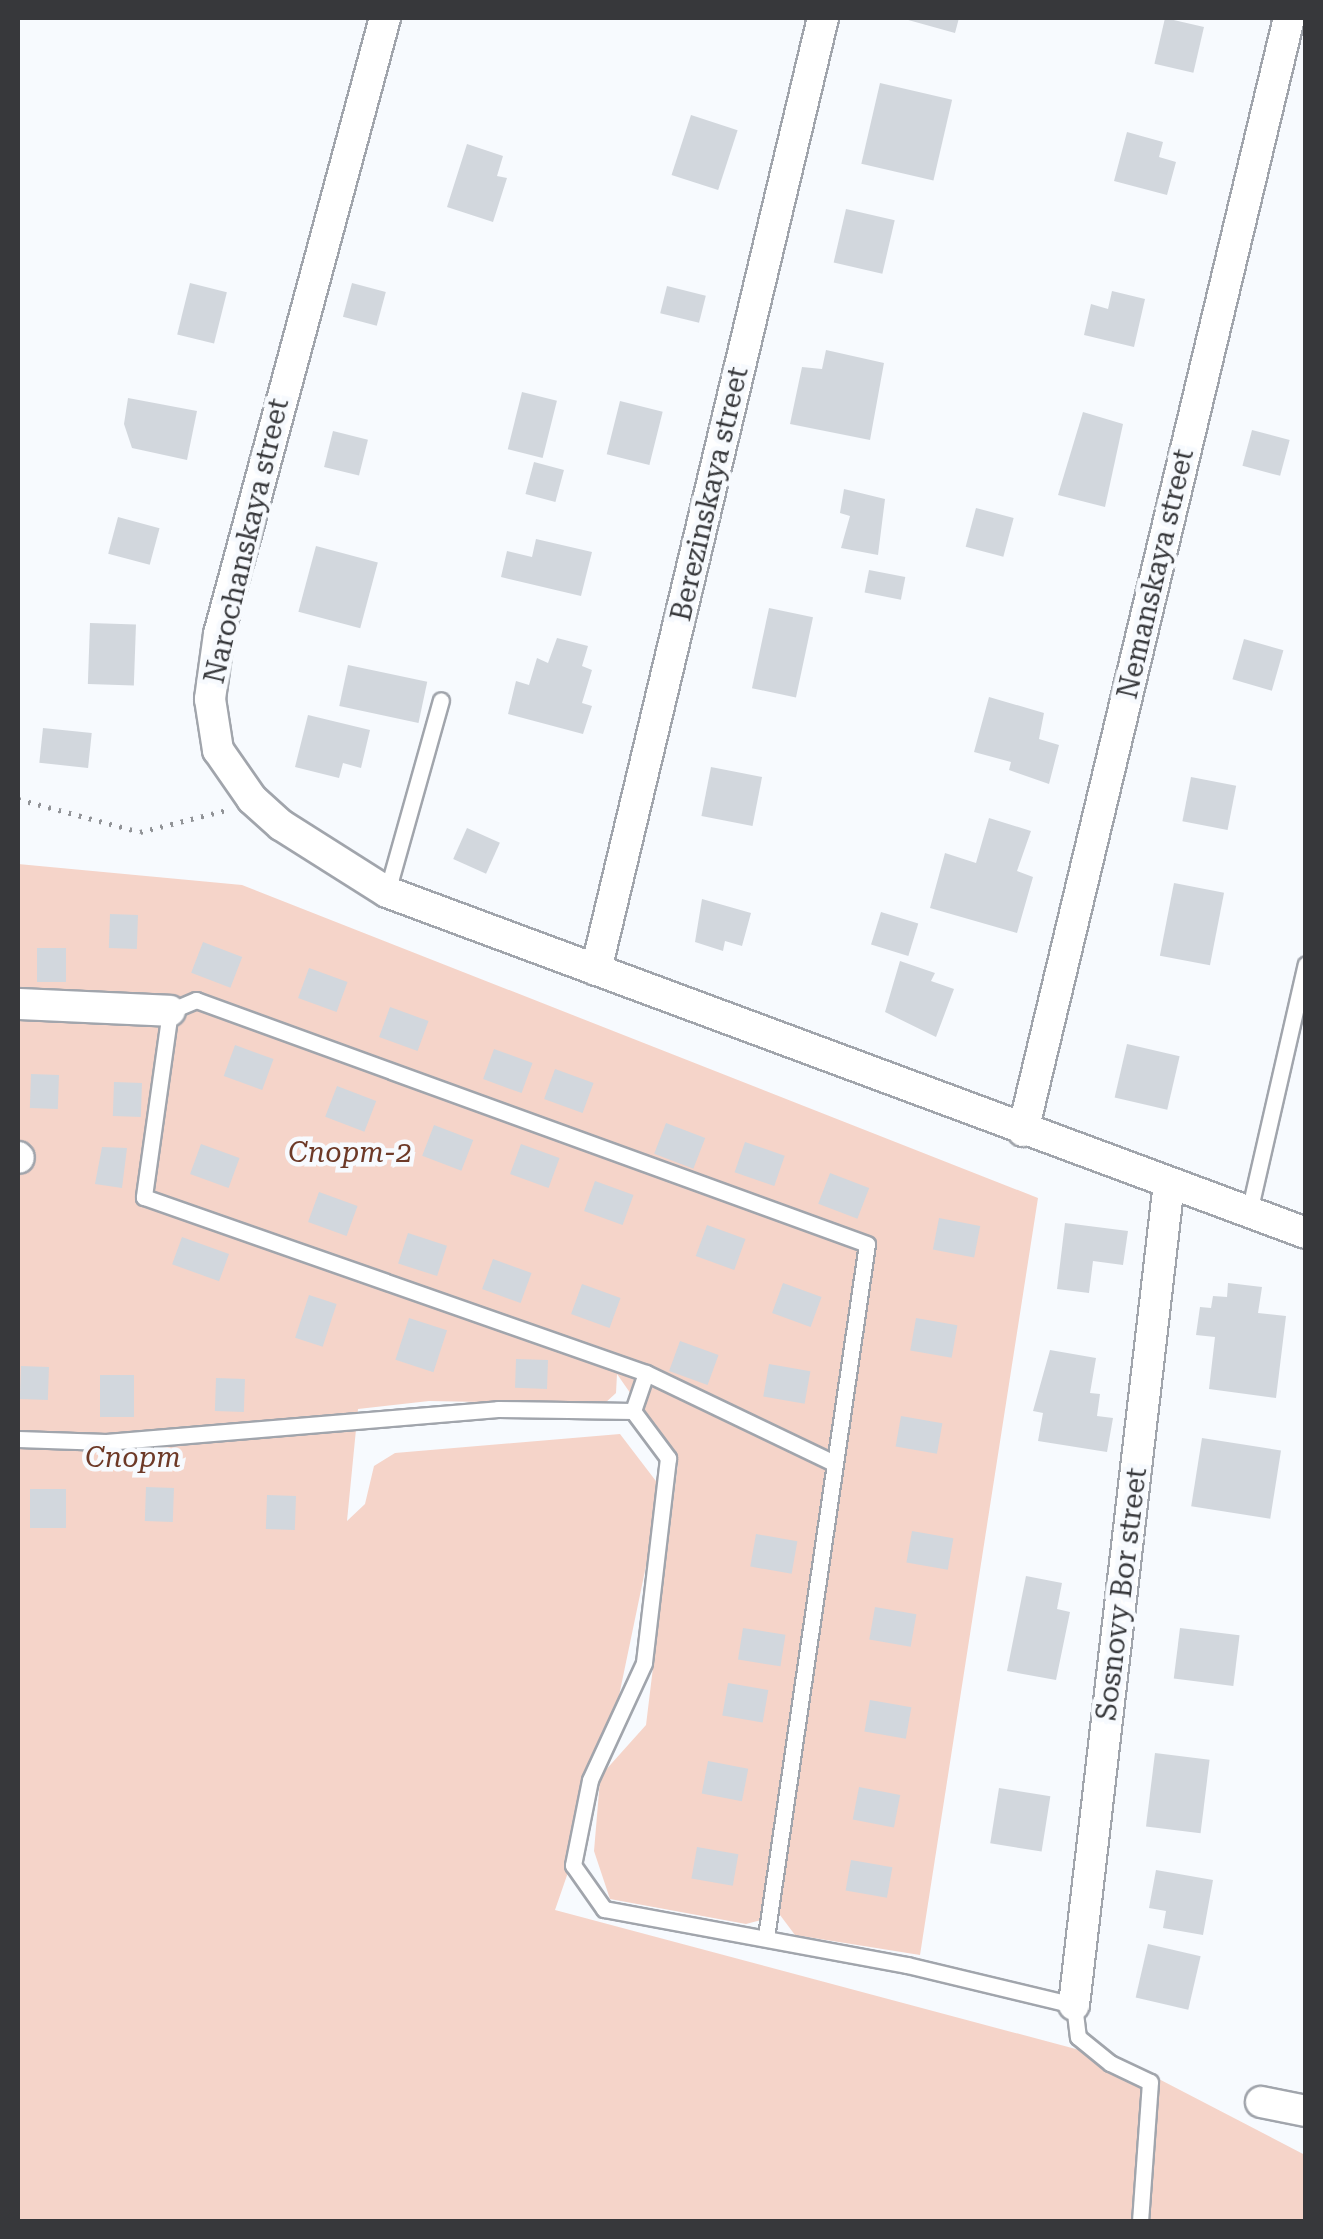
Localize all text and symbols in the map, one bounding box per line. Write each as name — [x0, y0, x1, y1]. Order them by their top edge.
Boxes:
street label: Berezinskaya street — [664, 364, 756, 624]
street label: Narochanskaya street — [198, 395, 296, 687]
street label: Nemanskaya street — [1111, 446, 1201, 702]
park label: Спорт-2 — [288, 1136, 412, 1170]
park label: Спорт — [85, 1441, 181, 1475]
street label: Sosnovy Bor street — [1090, 1466, 1154, 1722]

